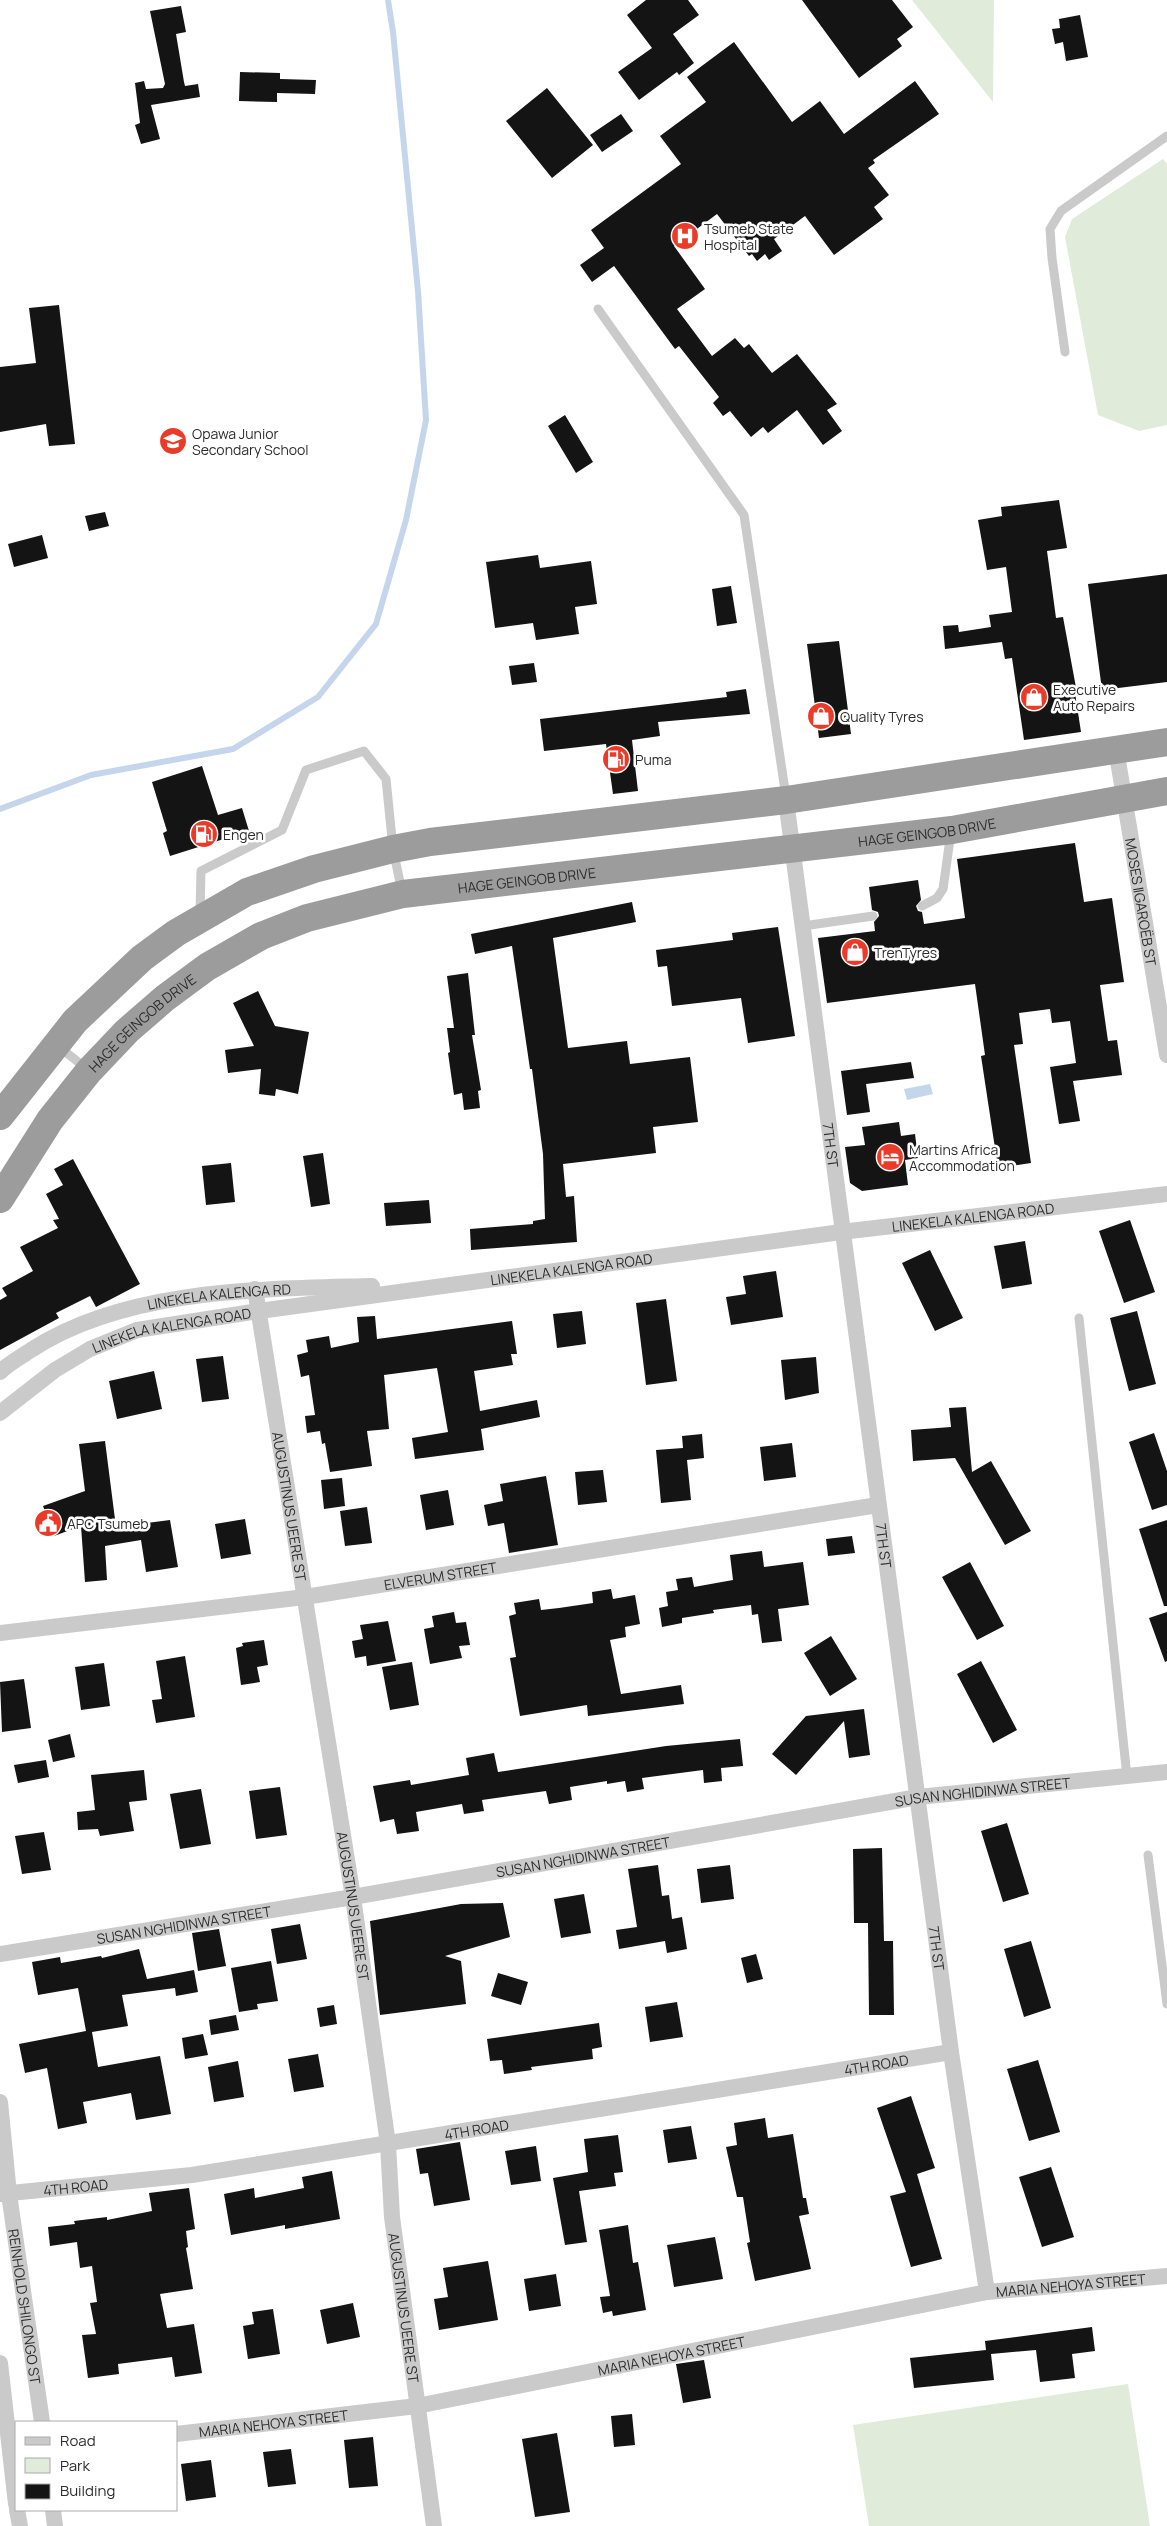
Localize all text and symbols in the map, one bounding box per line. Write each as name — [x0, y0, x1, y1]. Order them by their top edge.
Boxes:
place label: Tsumeb State Hospital — [704, 219, 794, 254]
hospital icon: Tsumeb State Hospital — [670, 221, 700, 251]
place label: Opawa Junior Secondary School — [192, 424, 309, 459]
school or university icon: Opawa Junior Secondary School — [158, 426, 188, 456]
place label: Executive Auto Repairs — [1053, 680, 1135, 715]
shop icon: Executive Auto Repairs — [1019, 682, 1049, 712]
shop icon: Quality Tyres — [806, 701, 836, 731]
place label: Quality Tyres — [840, 707, 924, 726]
fuel station icon: Puma — [601, 744, 631, 774]
place label: Puma — [635, 750, 671, 769]
street label: HAGE GEINGOB DRIVE — [857, 813, 997, 850]
fuel station icon: Engen — [189, 819, 219, 849]
place label: Engen — [223, 825, 264, 844]
street label: MOSES ǁGAROËB ST — [1121, 837, 1162, 968]
street label: HAGE GEINGOB DRIVE — [457, 862, 597, 897]
shop icon: TrenTyres — [840, 937, 870, 967]
place label: TrenTyres — [874, 943, 937, 962]
street label: HAGE GEINGOB DRIVE — [84, 969, 200, 1076]
street label: 7TH ST — [819, 1122, 844, 1169]
place label: Martins Africa Accommodation — [909, 1140, 1015, 1175]
hotel icon: Martins Africa Accommodation — [875, 1142, 905, 1172]
street label: LINEKELA KALENGA ROAD — [891, 1198, 1055, 1236]
street label: LINEKELA KALENGA ROAD — [489, 1248, 654, 1289]
street label: LINEKELA KALENGA RD — [145, 1279, 291, 1314]
street label: LINEKELA KALENGA ROAD — [89, 1303, 252, 1357]
street label: AUGUSTINUS UEERE ST — [269, 1430, 311, 1583]
public building icon: APC Tsumeb — [33, 1508, 63, 1538]
place label: APC Tsumeb — [67, 1514, 149, 1533]
street label: 7TH ST — [872, 1522, 897, 1570]
street label: ELVERUM STREET — [382, 1557, 499, 1594]
street label: SUSAN NGHIDINWA STREET — [893, 1772, 1072, 1810]
street label: AUGUSTINUS UEERE ST — [333, 1830, 374, 1983]
street label: SUSAN NGHIDINWA STREET — [494, 1831, 672, 1881]
street label: SUSAN NGHIDINWA STREET — [95, 1901, 273, 1948]
street label: 7TH ST — [925, 1925, 950, 1972]
street label: 4TH ROAD — [842, 2050, 910, 2079]
street label: 4TH ROAD — [443, 2114, 510, 2144]
street label: 4TH ROAD — [42, 2174, 109, 2199]
street label: REINHOLD SHILONGO ST — [5, 2227, 46, 2386]
street label: AUGUSTINUS UEERE ST — [385, 2232, 424, 2384]
street label: MARIA NEHOYA STREET — [995, 2268, 1147, 2301]
street label: MARIA NEHOYA STREET — [596, 2331, 747, 2379]
street label: MARIA NEHOYA STREET — [198, 2405, 350, 2441]
legend — [15, 2421, 178, 2511]
text: Road — [60, 2430, 96, 2451]
text: Park — [60, 2455, 90, 2476]
text: Building — [60, 2480, 115, 2501]

